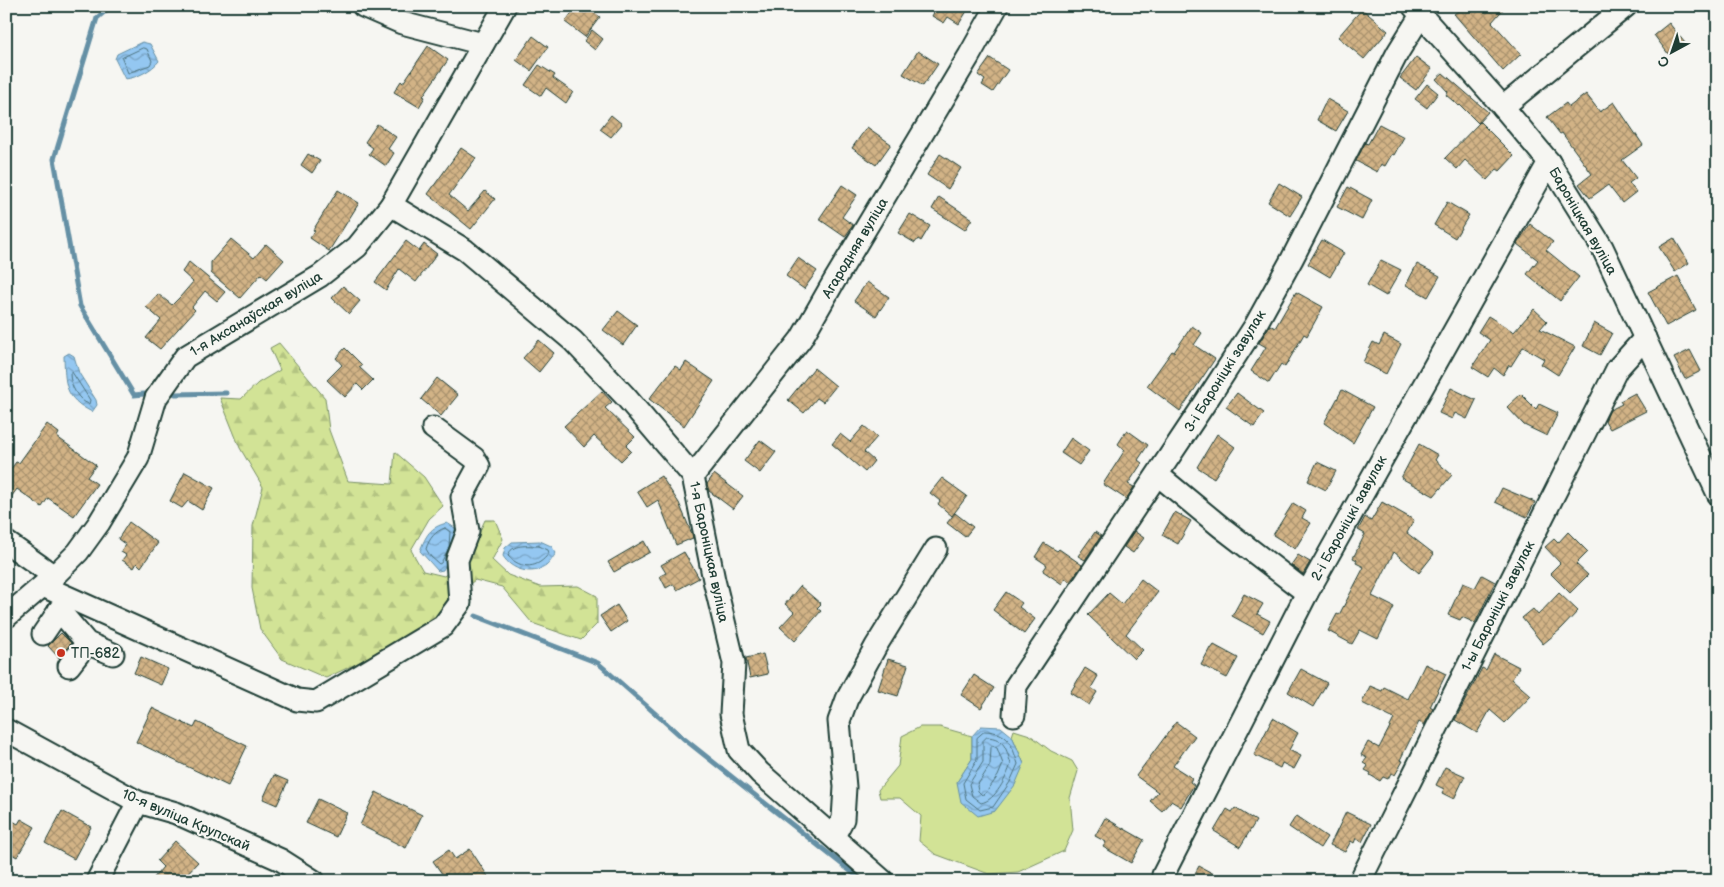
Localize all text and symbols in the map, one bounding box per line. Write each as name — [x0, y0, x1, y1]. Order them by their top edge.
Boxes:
north arrow — [1646, 28, 1696, 78]
text: С — [1655, 52, 1673, 71]
street label: Бароніцкая вуліца — [1545, 164, 1621, 278]
street label: Агародняя вуліца — [818, 194, 892, 302]
street label: 1-я Аксанаўская вуліца — [187, 267, 326, 360]
street label: 3-і Бароніцкі завулак — [1180, 306, 1270, 435]
street label: 2-і Бароніцкі завулак — [1307, 452, 1391, 584]
street label: 1-я Бароніцкая вуліца — [686, 480, 732, 625]
street label: 1-ы Бароніцкі завулак — [1458, 537, 1539, 674]
place label: ТП-682 — [71, 645, 120, 662]
marker: ТП-682 — [55, 647, 67, 659]
street label: 10-я вуліца Крупскай — [119, 785, 253, 855]

